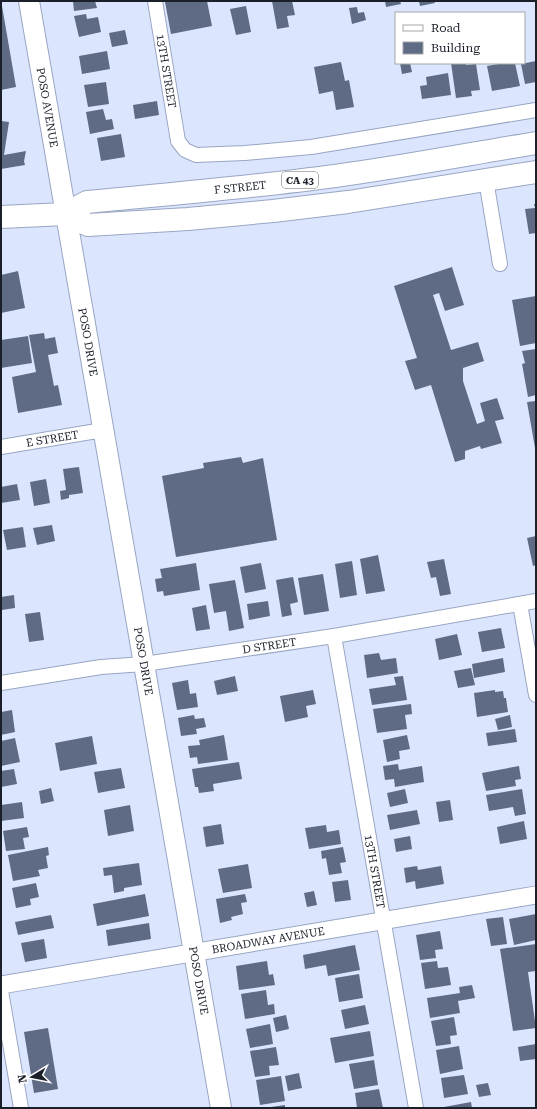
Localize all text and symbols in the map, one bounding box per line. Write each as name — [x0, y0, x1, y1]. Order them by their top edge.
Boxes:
legend — [395, 12, 525, 64]
text: Road — [431, 21, 461, 35]
street label: 13TH STREET — [154, 33, 179, 109]
text: Building — [431, 41, 480, 55]
street label: POSO AVENUE — [34, 66, 61, 148]
road number: CA 43 — [282, 172, 318, 188]
street label: F STREET — [213, 178, 267, 196]
street label: POSO DRIVE — [76, 307, 100, 377]
street label: E STREET — [25, 428, 79, 449]
street label: POSO DRIVE — [131, 626, 156, 696]
street label: D STREET — [241, 635, 297, 656]
street label: 13TH STREET — [362, 834, 388, 909]
street label: BROADWAY AVENUE — [211, 924, 326, 956]
street label: POSO DRIVE — [187, 945, 211, 1016]
north arrow — [12, 1057, 52, 1097]
text: N — [15, 1073, 30, 1084]

